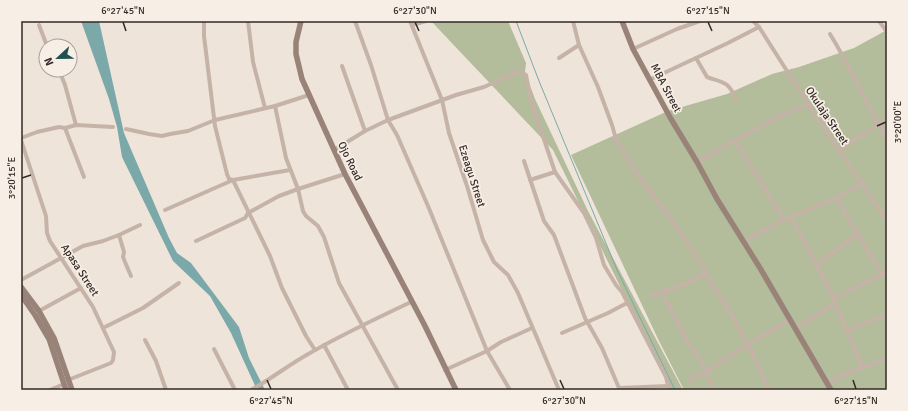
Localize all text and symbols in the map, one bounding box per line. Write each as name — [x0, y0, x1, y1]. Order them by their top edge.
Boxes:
text: 6°27'45"N — [101, 5, 145, 17]
text: 6°27'30"N — [393, 5, 437, 17]
text: 6°27'15"N — [686, 5, 730, 17]
north arrow — [38, 38, 78, 78]
text: N — [42, 56, 57, 68]
street label: MBA Street — [648, 61, 684, 115]
street label: Okulaja Street — [803, 85, 851, 148]
text: 3°20'00"E — [892, 101, 904, 143]
street label: Ojo Road — [335, 139, 365, 183]
street label: Ezeagu Street — [456, 143, 488, 209]
text: 3°20'15"E — [6, 157, 18, 199]
street label: Apasa Street — [58, 241, 102, 299]
text: 6°27'45"N — [249, 395, 293, 407]
text: 6°27'30"N — [542, 395, 586, 407]
text: 6°27'15"N — [834, 395, 878, 407]

